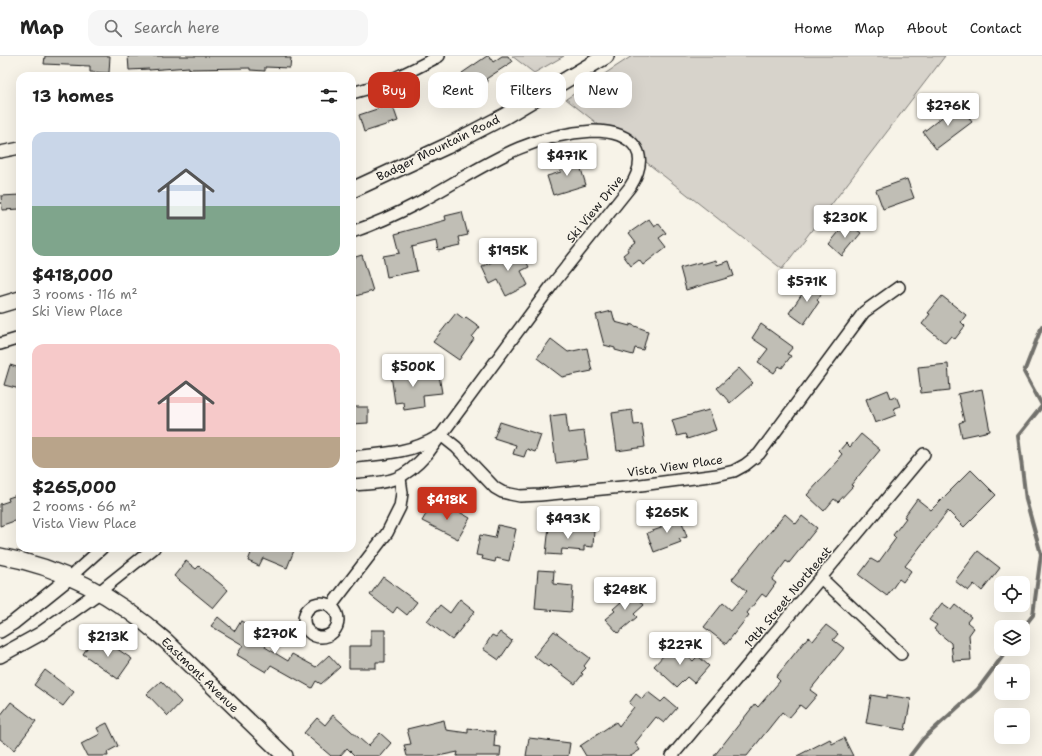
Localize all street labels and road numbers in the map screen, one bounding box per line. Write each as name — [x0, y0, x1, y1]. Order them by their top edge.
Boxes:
street label: Badger Mountain Road — [374, 111, 503, 185]
street label: Ski View Drive — [563, 172, 627, 246]
street label: Vista View Place — [626, 451, 724, 481]
street label: 19th Street Northeast — [741, 543, 835, 651]
street label: Eastmont Avenue — [158, 634, 242, 716]

